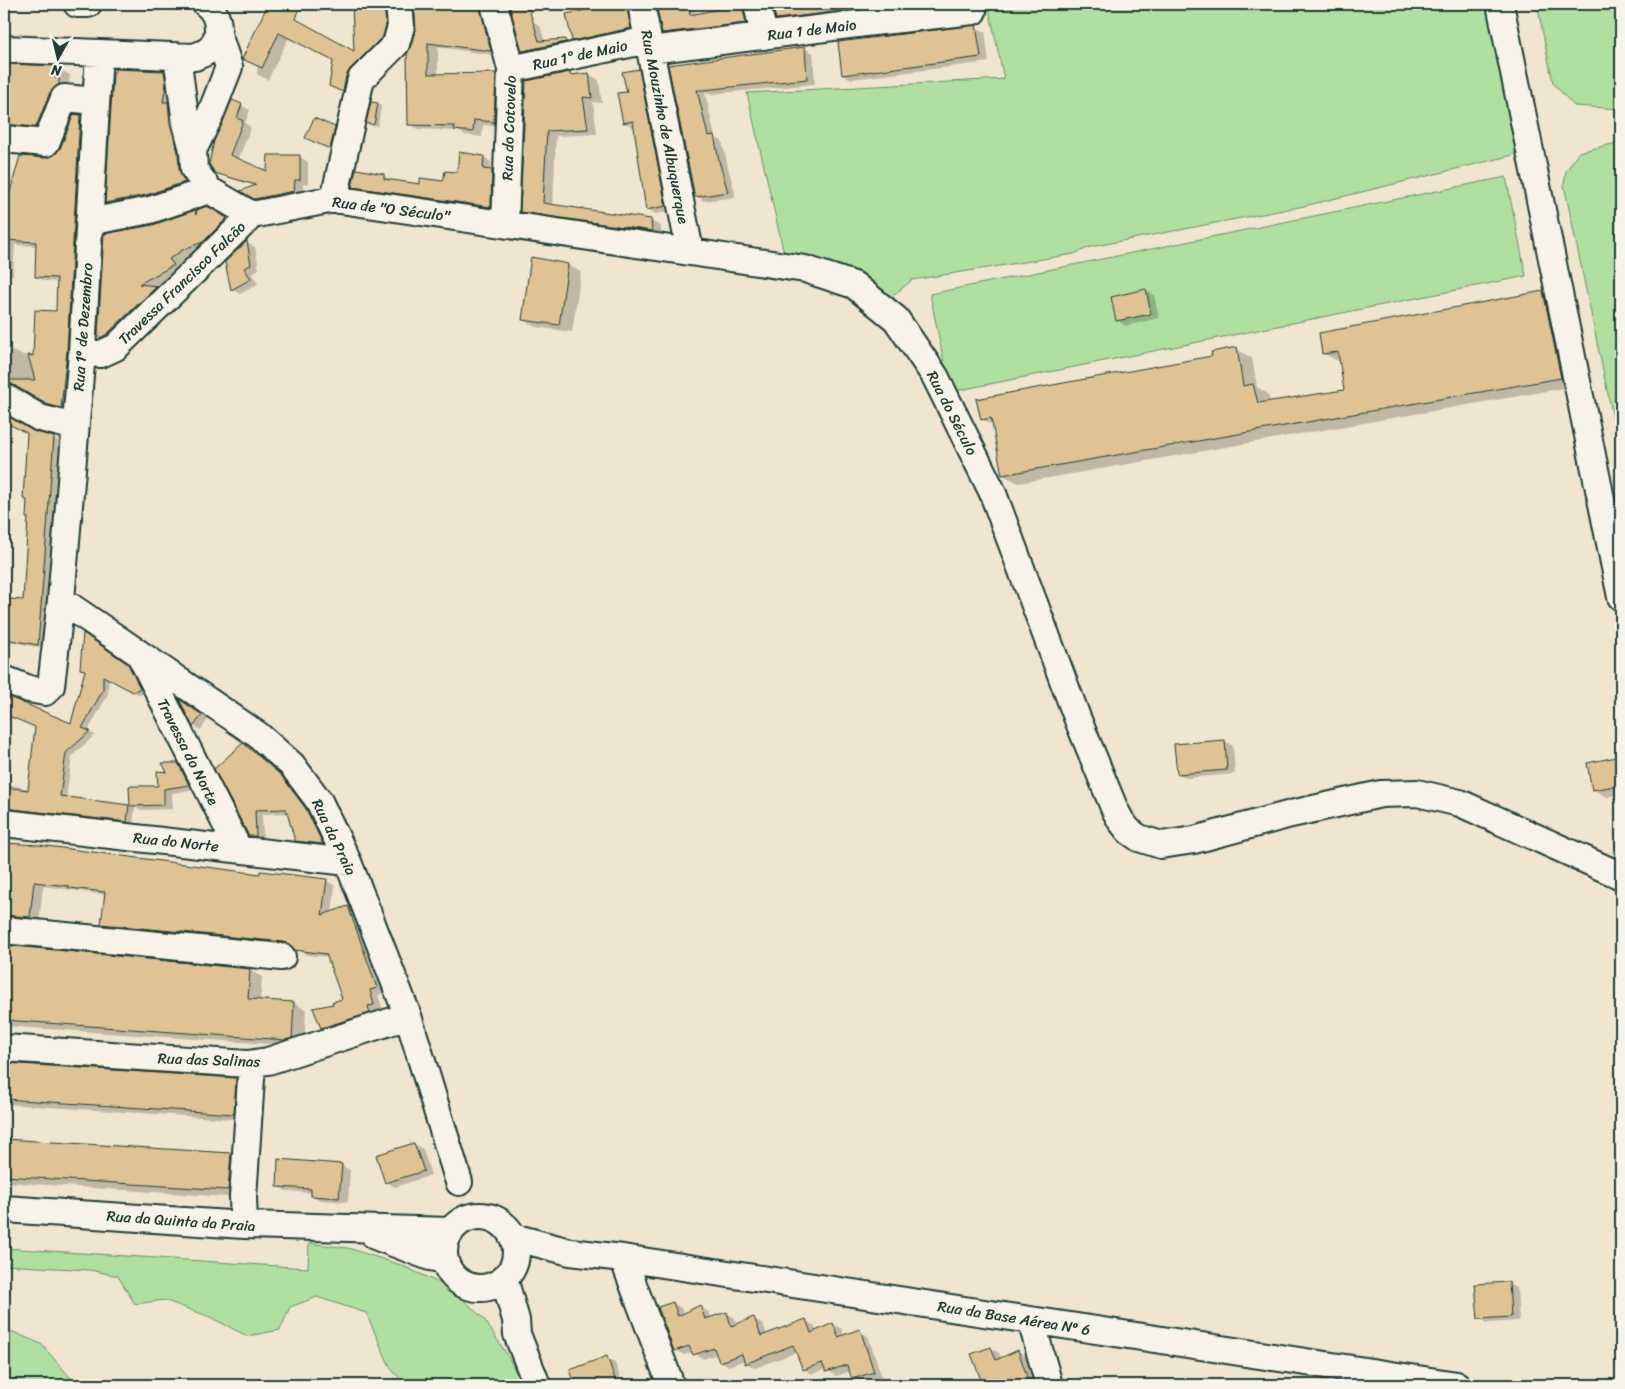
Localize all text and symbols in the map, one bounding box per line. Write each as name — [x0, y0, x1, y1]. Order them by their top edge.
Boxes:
street label: Rua 1 de Maio — [766, 12, 858, 48]
street label: Rua Mouzinho de Albuquerque — [633, 28, 697, 226]
north arrow — [32, 32, 82, 82]
street label: Rua 1° de Maio — [530, 32, 630, 78]
text: N — [49, 57, 64, 84]
street label: Rua do Cotovelo — [494, 75, 524, 181]
street label: Rua de "O Século" — [331, 189, 452, 229]
street label: Travessa Francisco Falcão — [112, 214, 252, 351]
street label: Rua 1º de Dezembro — [66, 262, 100, 392]
street label: Rua do Século — [919, 366, 985, 460]
street label: Travessa do Norte — [150, 694, 226, 810]
street label: Rua da Praia — [304, 794, 364, 880]
street label: Rua do Norte — [132, 825, 220, 859]
street label: Rua das Salinas — [157, 1045, 261, 1075]
street label: Rua da Quinta da Praia — [106, 1203, 257, 1239]
street label: Rua da Base Aérea Nº 6 — [936, 1293, 1092, 1343]

